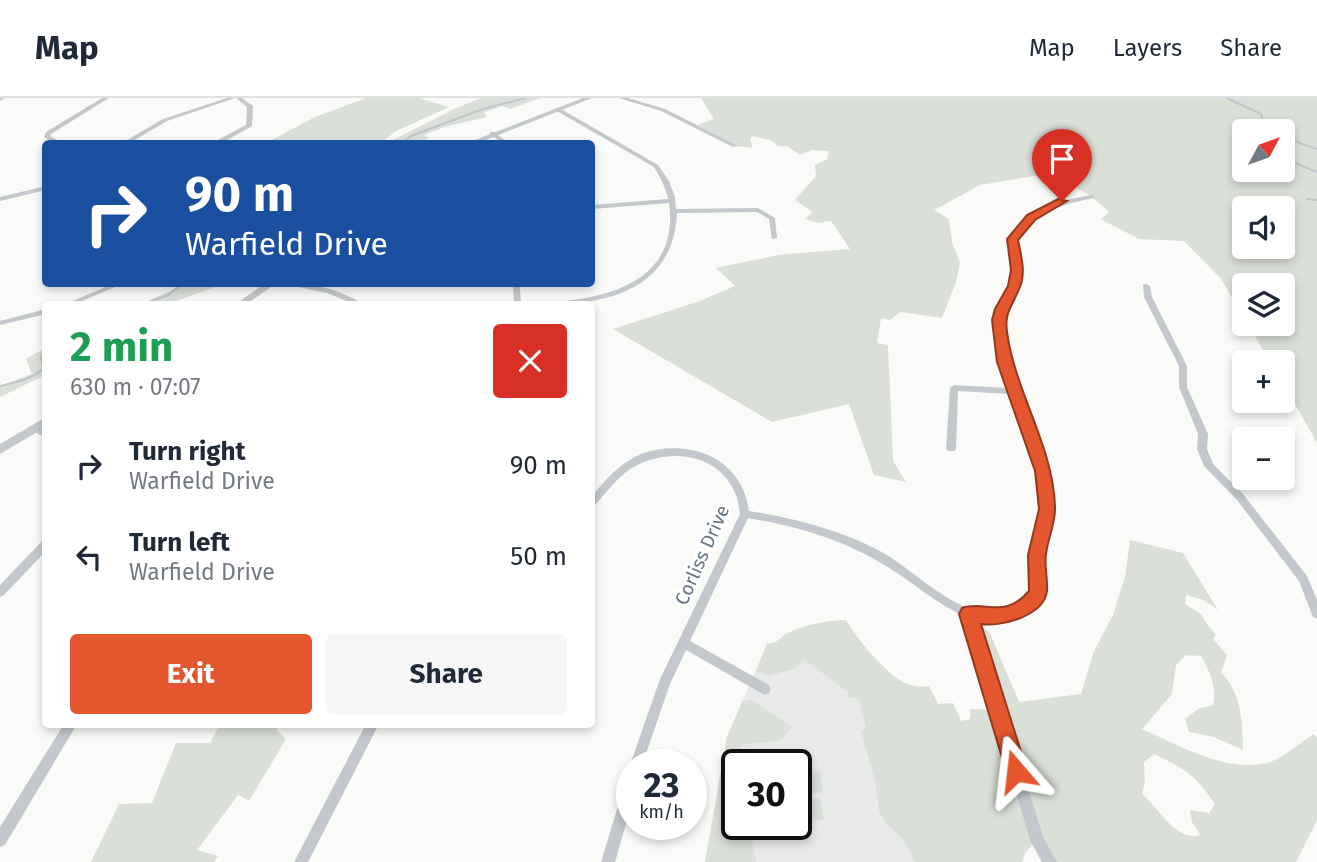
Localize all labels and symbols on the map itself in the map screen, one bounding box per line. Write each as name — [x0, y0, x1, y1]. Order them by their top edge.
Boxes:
north arrow — [1232, 119, 1295, 182]
pin — [1032, 129, 1092, 201]
street label: Corliss Drive — [670, 502, 734, 608]
position arrow — [979, 734, 1053, 808]
speed limit sign: 30 — [721, 749, 812, 840]

